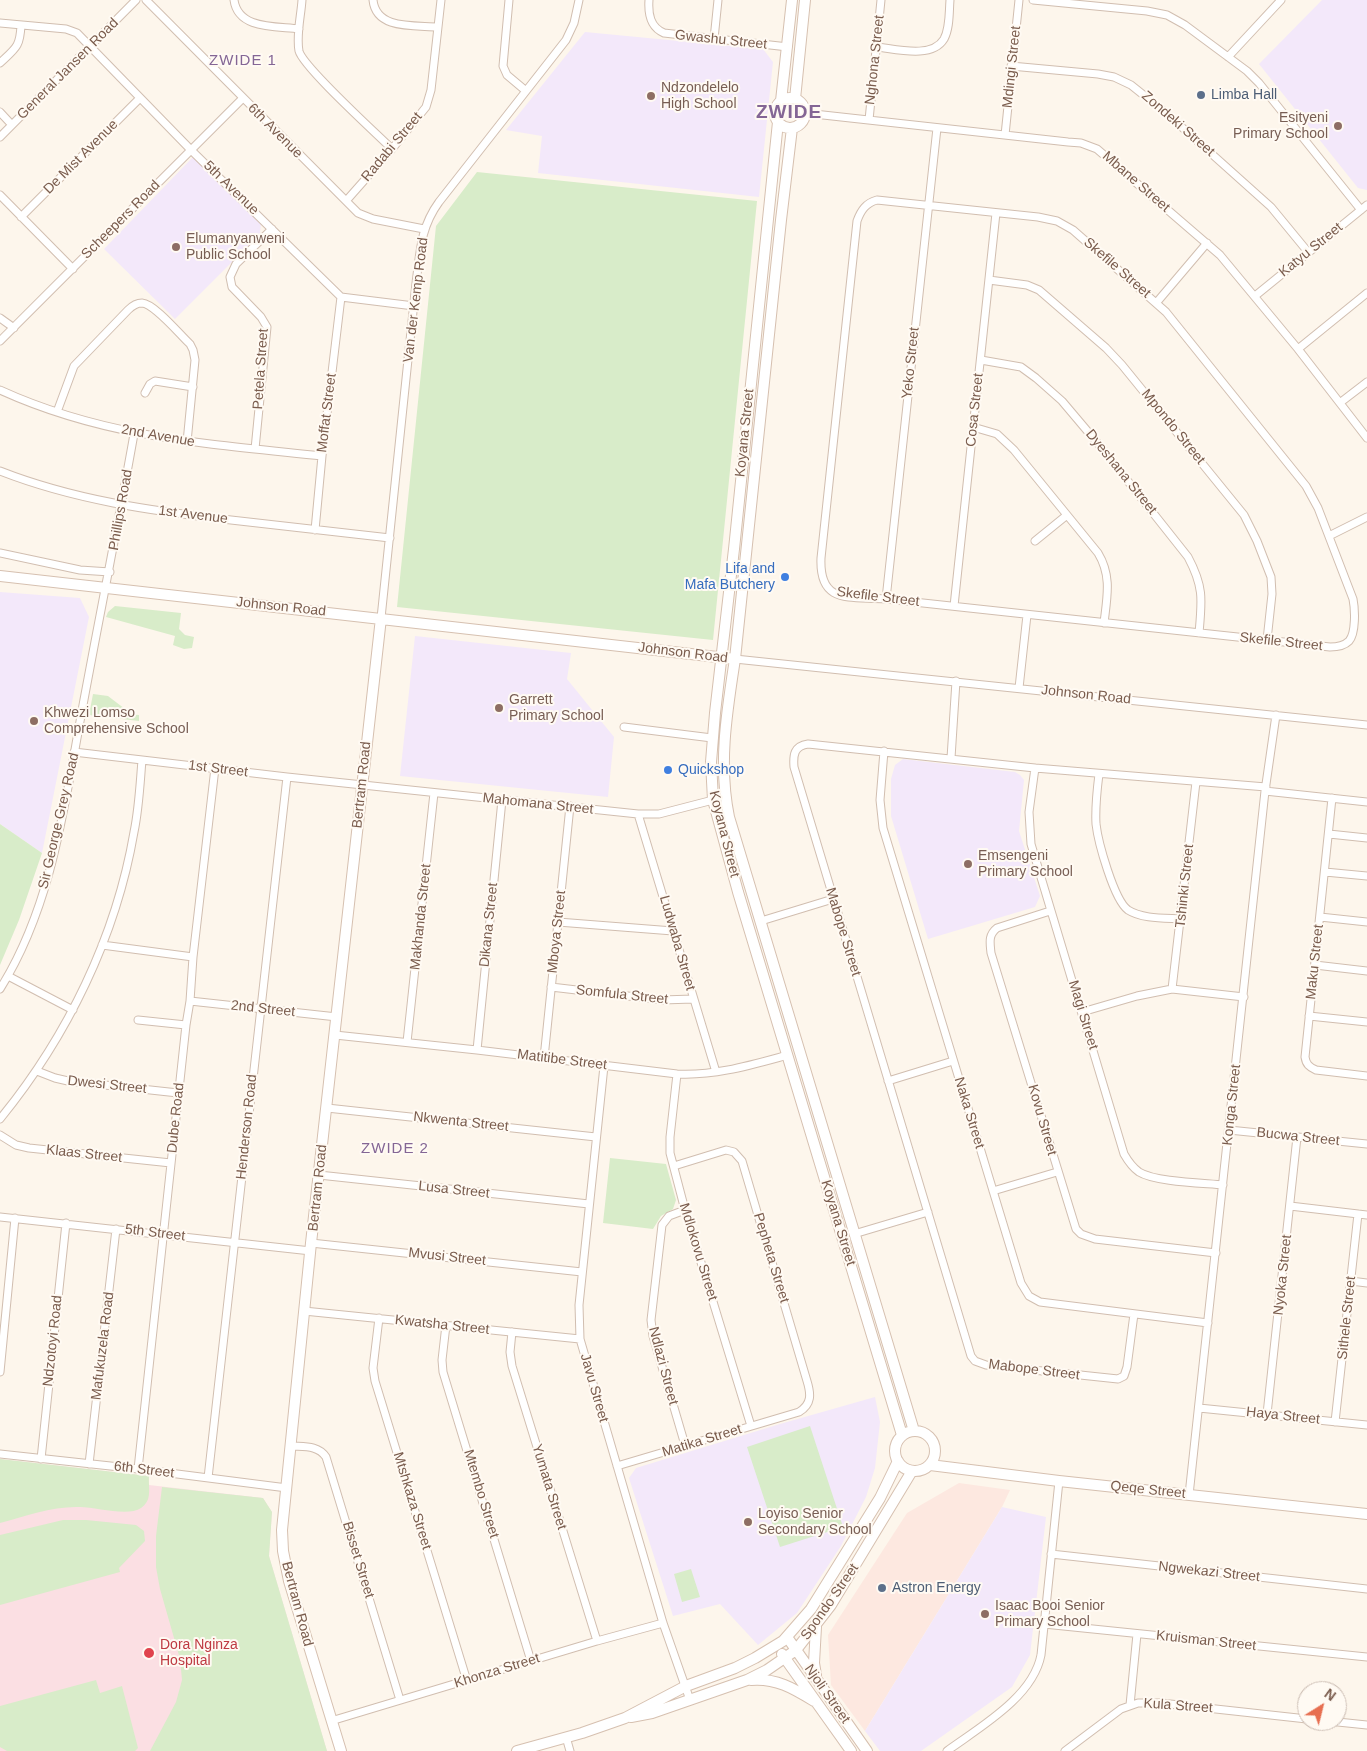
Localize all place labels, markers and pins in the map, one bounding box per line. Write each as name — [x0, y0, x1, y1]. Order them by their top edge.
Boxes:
place label: Ndzondelelo High School — [661, 80, 739, 112]
place label: Limba Hall — [1211, 87, 1277, 103]
marker: Limba Hall — [1195, 89, 1207, 101]
marker: Ndzondelelo High School — [645, 90, 657, 102]
place label: Esityeni Primary School — [1233, 110, 1328, 142]
marker: Esityeni Primary School — [1332, 120, 1344, 132]
place label: Elumanyanweni Public School — [186, 231, 285, 264]
marker: Elumanyanweni Public School — [170, 241, 182, 253]
place label: Lifa and Mafa Butchery — [685, 561, 775, 594]
marker: Lifa and Mafa Butchery — [779, 571, 791, 583]
place label: Garrett Primary School — [509, 692, 604, 724]
marker: Garrett Primary School — [493, 702, 505, 714]
place label: Khwezi Lomso Comprehensive School — [44, 705, 189, 738]
marker: Khwezi Lomso Comprehensive School — [28, 715, 40, 727]
place label: Quickshop — [678, 762, 744, 778]
marker: Quickshop — [662, 764, 674, 776]
place label: Emsengeni Primary School — [978, 848, 1073, 880]
marker: Emsengeni Primary School — [962, 858, 974, 870]
place label: Loyiso Senior Secondary School — [758, 1506, 872, 1538]
marker: Loyiso Senior Secondary School — [742, 1516, 754, 1528]
place label: Astron Energy — [892, 1580, 981, 1596]
marker: Astron Energy — [876, 1582, 888, 1594]
place label: Isaac Booi Senior Primary School — [995, 1598, 1105, 1630]
marker: Isaac Booi Senior Primary School — [979, 1608, 991, 1620]
place label: Dora Nginza Hospital — [160, 1637, 238, 1670]
marker: Dora Nginza Hospital — [142, 1646, 156, 1660]

